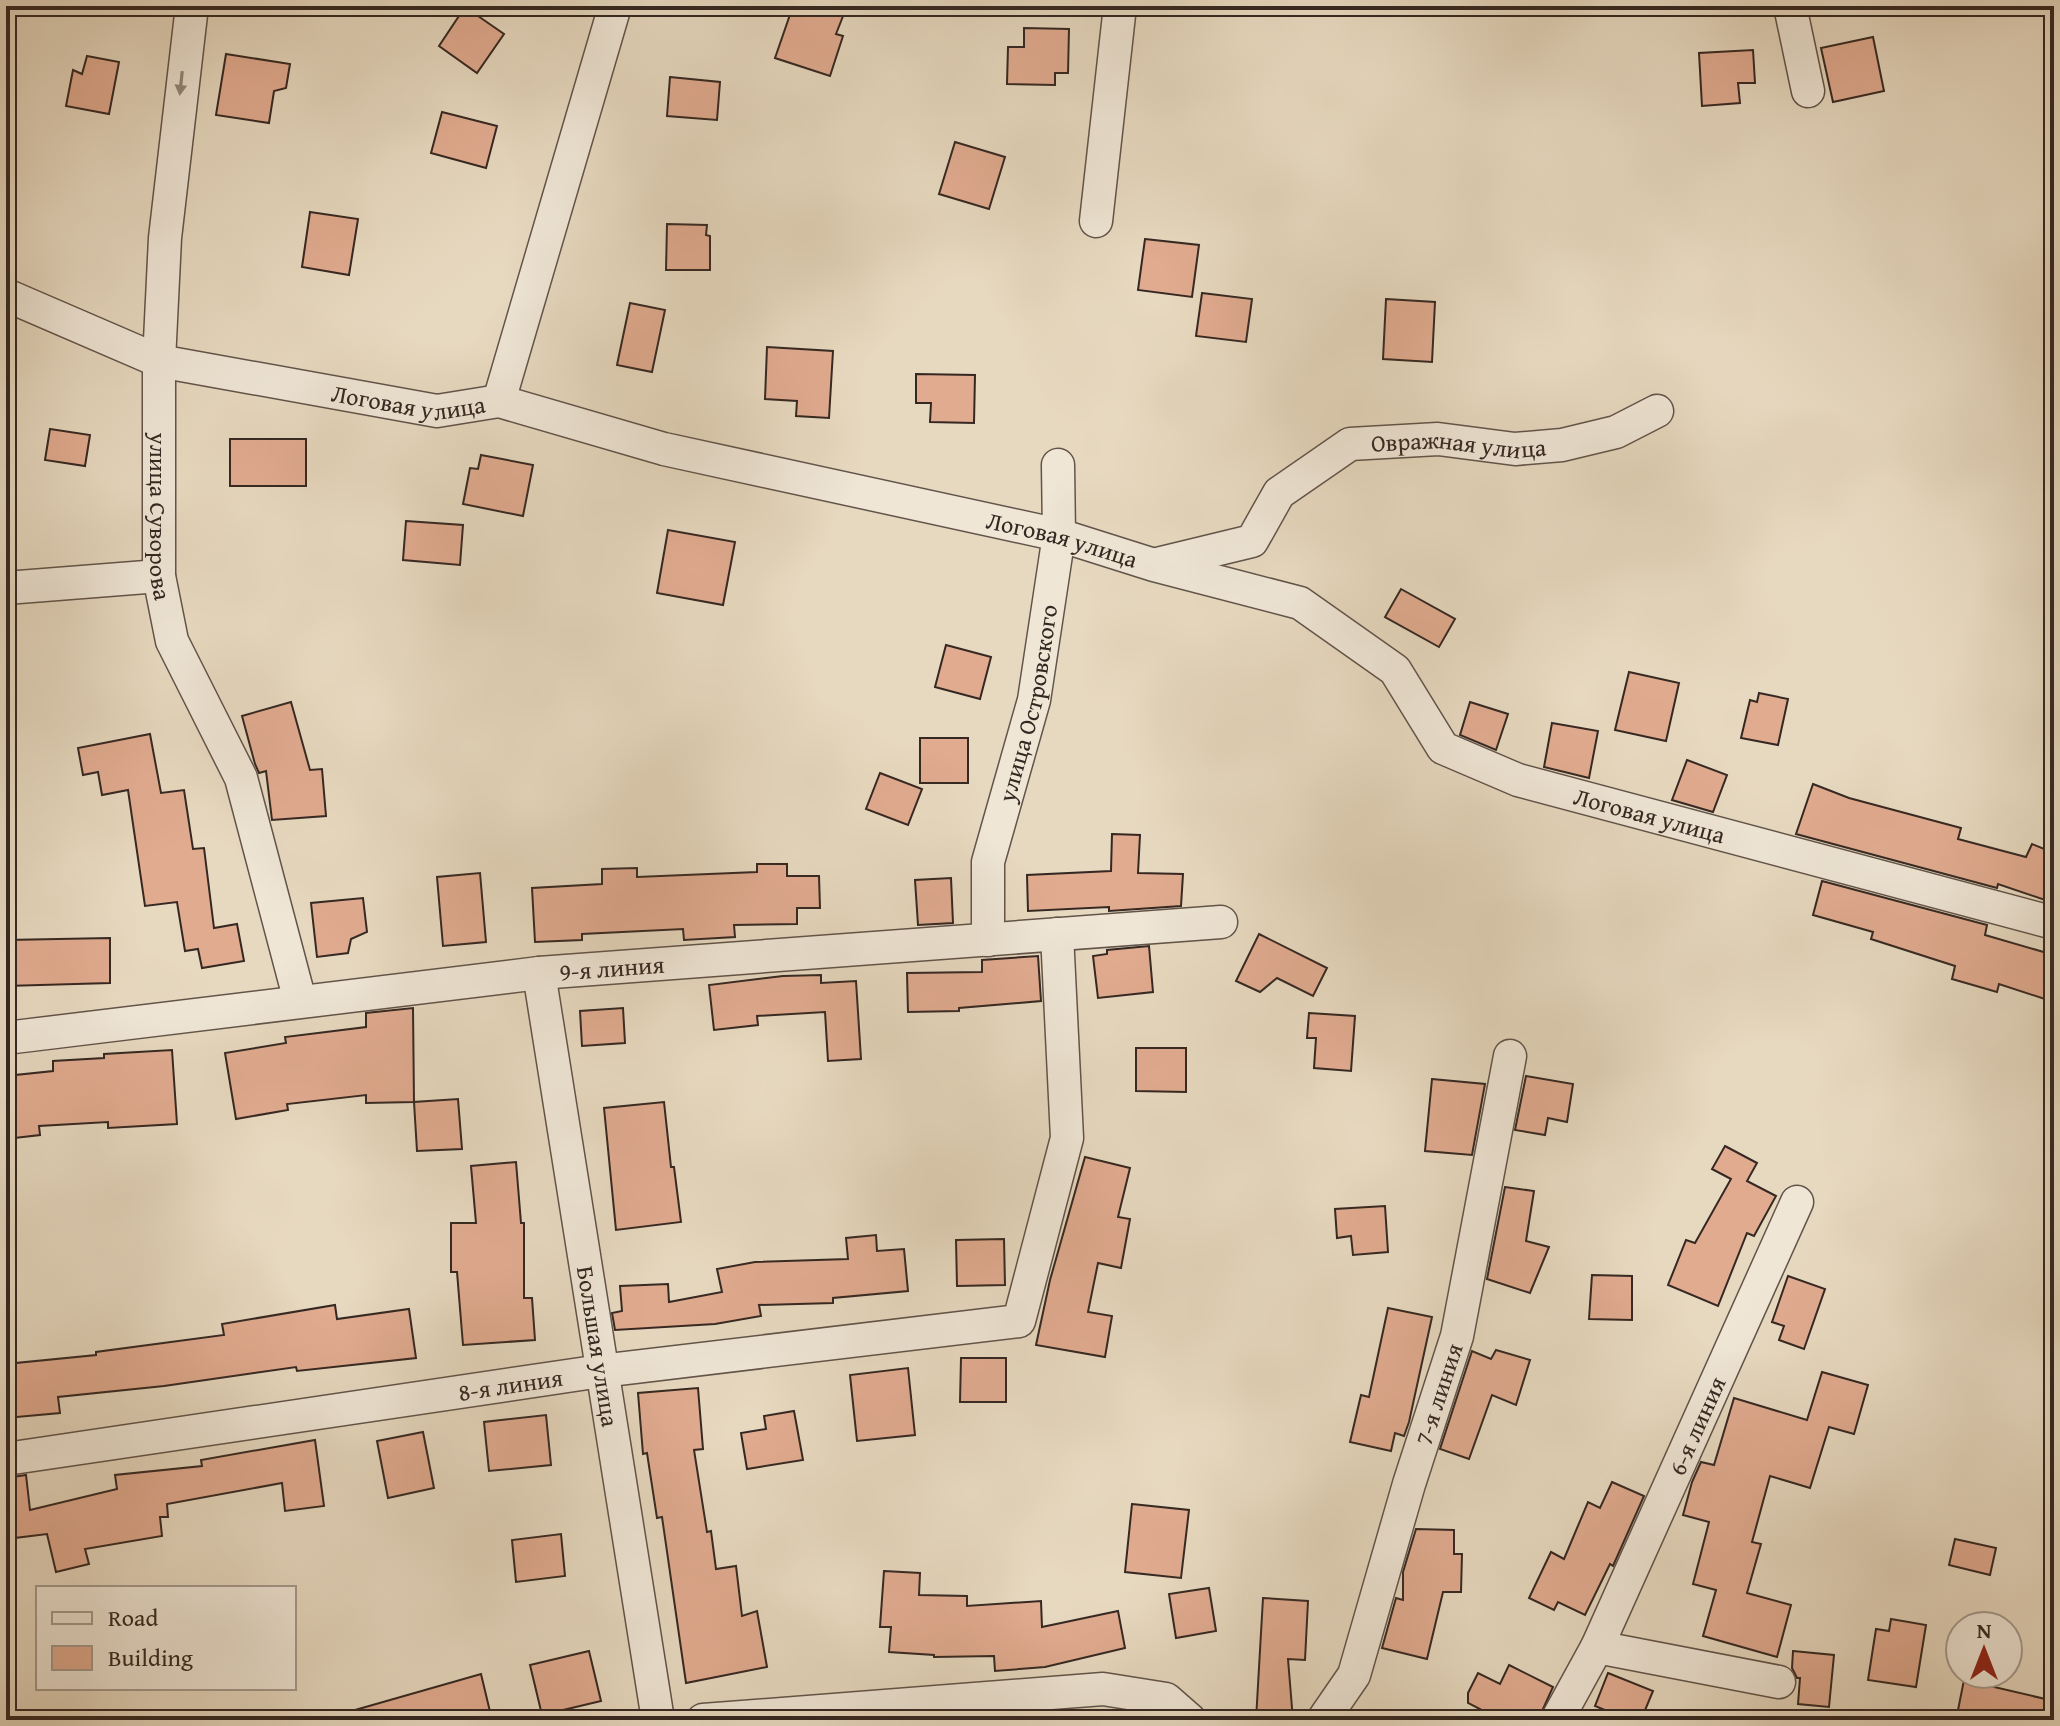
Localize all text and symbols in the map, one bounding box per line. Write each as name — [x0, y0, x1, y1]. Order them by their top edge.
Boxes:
one-way arrow — [175, 71, 188, 96]
street label: Логовая улица — [329, 375, 488, 429]
street label: Овражная улица — [1370, 421, 1548, 467]
street label: улица Суворова — [142, 431, 181, 604]
street label: Логовая улица — [983, 502, 1143, 576]
street label: улица Островского — [988, 602, 1066, 807]
street label: Логовая улица — [1570, 778, 1730, 852]
street label: 9-я линия — [558, 946, 666, 989]
street label: Большая улица — [568, 1263, 629, 1430]
street label: 7-я линия — [1405, 1339, 1471, 1449]
street label: 8-я линия — [456, 1359, 565, 1409]
street label: 6-я линия — [1659, 1370, 1734, 1481]
legend — [36, 1586, 296, 1690]
text: Road — [108, 1600, 158, 1635]
north arrow — [1944, 1610, 2024, 1690]
text: N — [1977, 1614, 1992, 1646]
text: Building — [108, 1640, 193, 1675]

